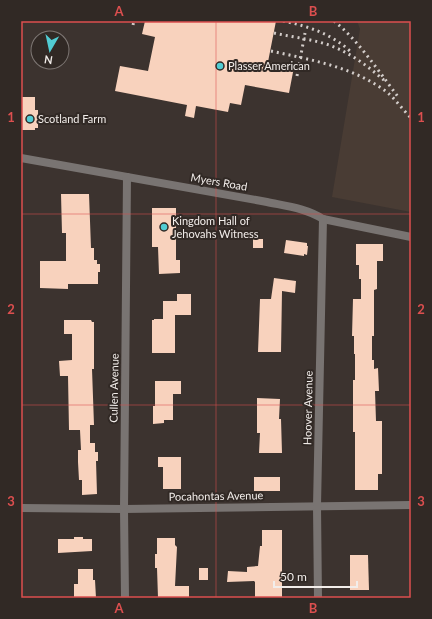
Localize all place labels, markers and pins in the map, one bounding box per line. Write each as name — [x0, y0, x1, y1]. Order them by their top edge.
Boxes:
place label: Plasser American — [228, 59, 310, 72]
marker: Plasser American — [215, 61, 225, 71]
place label: Scotland Farm — [38, 112, 106, 125]
marker: Scotland Farm — [25, 114, 35, 124]
place label: Kingdom Hall of Jehovahs Witness — [172, 214, 259, 240]
marker: Kingdom Hall of Jehovahs Witness — [159, 222, 169, 232]

